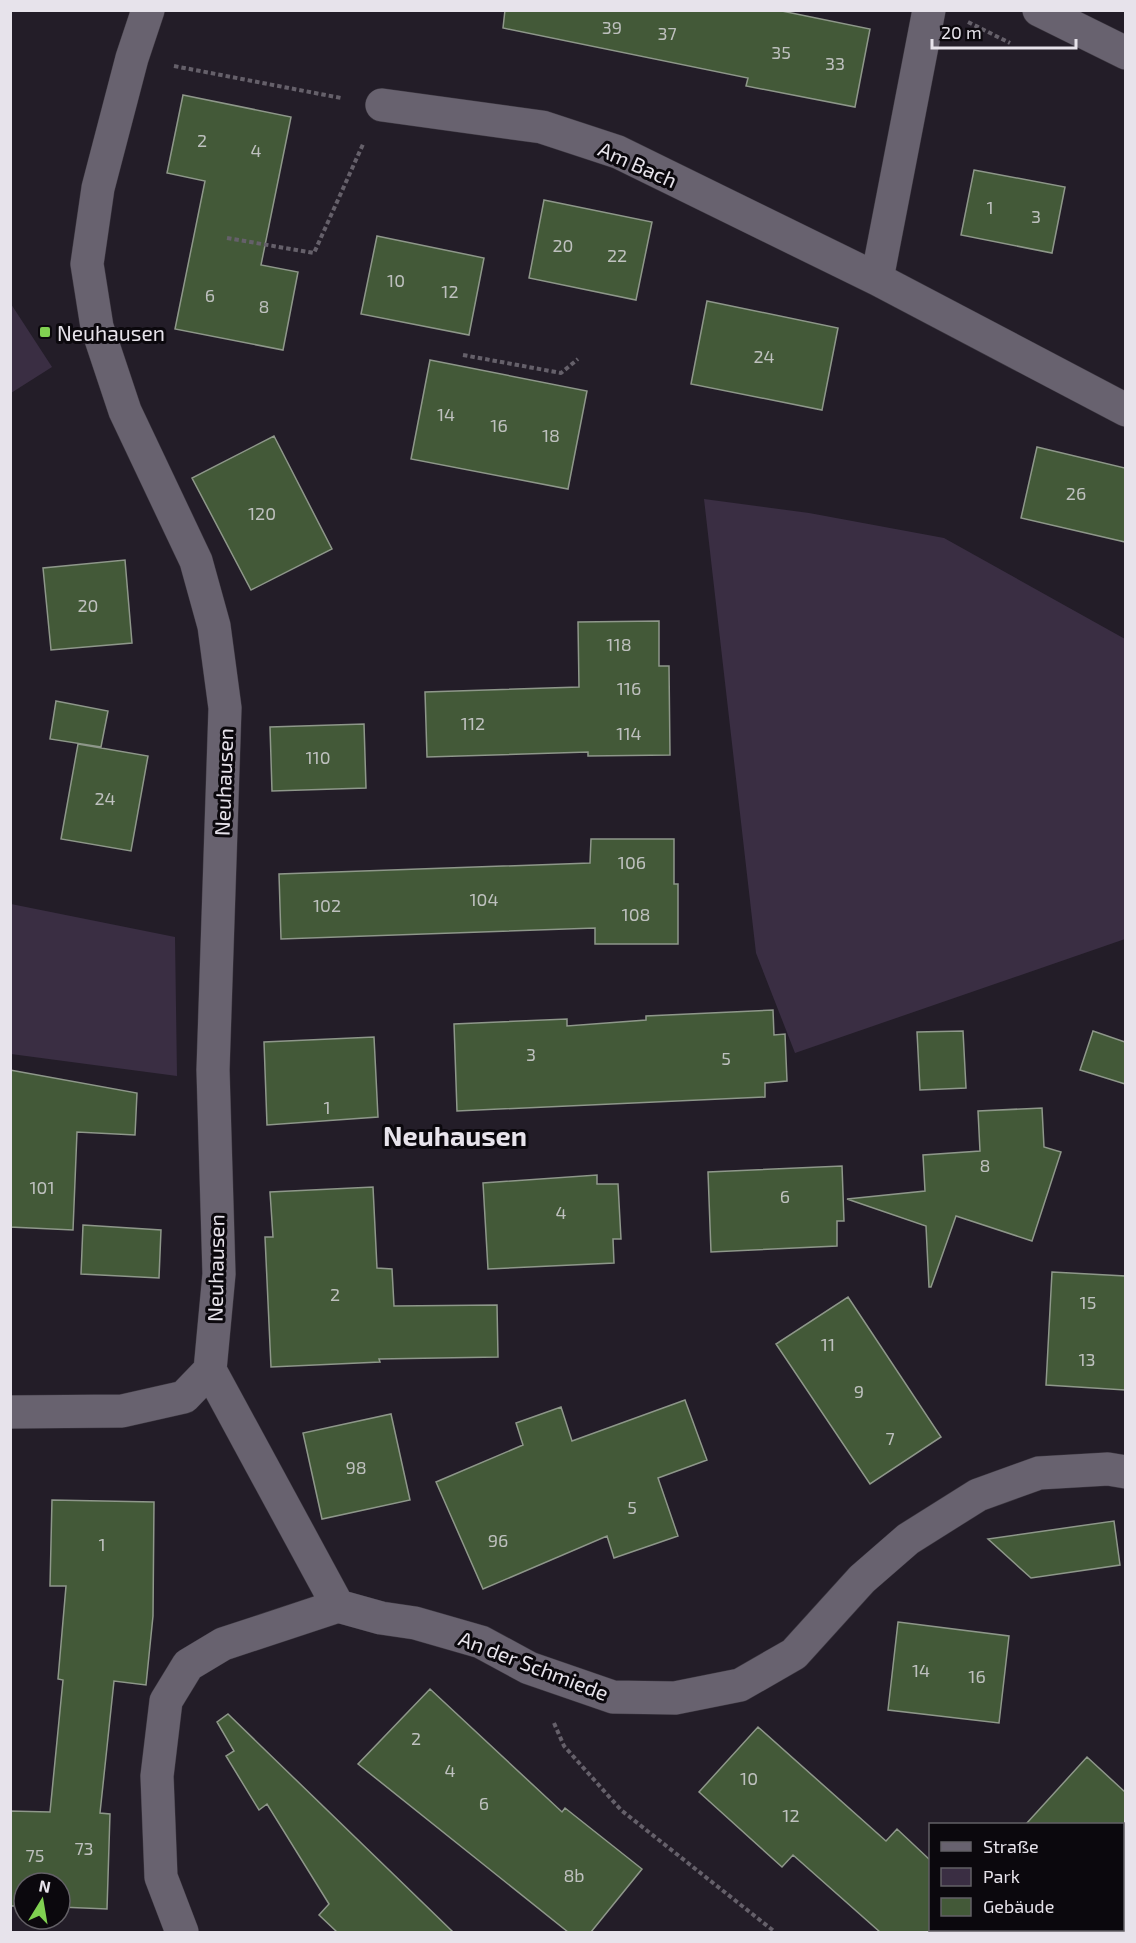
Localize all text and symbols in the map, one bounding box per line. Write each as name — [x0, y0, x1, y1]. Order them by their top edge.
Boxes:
scale bar — [932, 12, 1076, 50]
house number: 39 — [602, 16, 622, 38]
text: 20 m — [941, 21, 982, 43]
house number: 37 — [657, 22, 677, 44]
house number: 35 — [771, 41, 791, 63]
house number: 33 — [825, 52, 845, 74]
house number: 2 — [197, 129, 207, 151]
street label: Am Bach — [595, 136, 681, 192]
house number: 4 — [250, 139, 262, 161]
house number: 1 — [986, 196, 994, 218]
house number: 3 — [1031, 205, 1041, 227]
house number: 20 — [553, 234, 573, 256]
house number: 22 — [607, 244, 627, 266]
house number: 10 — [387, 269, 405, 291]
house number: 12 — [441, 280, 459, 302]
house number: 6 — [205, 284, 215, 306]
house number: 8 — [259, 295, 269, 317]
place label: Neuhausen — [57, 320, 165, 345]
marker: Neuhausen — [38, 325, 52, 339]
house number: 24 — [753, 345, 775, 367]
house number: 14 — [437, 403, 455, 425]
house number: 16 — [490, 414, 508, 436]
house number: 18 — [542, 424, 560, 446]
house number: 26 — [1066, 482, 1086, 504]
house number: 120 — [248, 502, 276, 524]
house number: 20 — [78, 594, 98, 616]
house number: 118 — [606, 633, 632, 655]
house number: 116 — [617, 677, 641, 699]
house number: 112 — [461, 712, 485, 734]
house number: 114 — [616, 722, 642, 744]
street label: Neuhausen — [209, 728, 237, 836]
house number: 110 — [305, 746, 331, 768]
house number: 24 — [94, 787, 116, 809]
house number: 106 — [618, 851, 646, 873]
house number: 104 — [469, 888, 499, 910]
house number: 102 — [313, 894, 341, 916]
house number: 108 — [622, 903, 650, 925]
house number: 3 — [526, 1043, 536, 1065]
house number: 5 — [721, 1047, 731, 1069]
house number: 1 — [323, 1096, 331, 1118]
district label: Neuhausen — [383, 1119, 527, 1151]
house number: 8 — [980, 1154, 990, 1176]
house number: 101 — [29, 1176, 55, 1198]
house number: 6 — [780, 1185, 790, 1207]
house number: 4 — [555, 1201, 567, 1223]
street label: Neuhausen — [202, 1214, 228, 1322]
house number: 2 — [330, 1283, 340, 1305]
house number: 15 — [1080, 1291, 1096, 1313]
house number: 11 — [821, 1333, 835, 1355]
house number: 13 — [1078, 1348, 1096, 1370]
house number: 9 — [854, 1380, 864, 1402]
house number: 7 — [885, 1427, 895, 1449]
house number: 98 — [345, 1456, 367, 1478]
house number: 5 — [627, 1496, 637, 1518]
house number: 96 — [488, 1529, 508, 1551]
house number: 1 — [98, 1533, 106, 1555]
street label: An der Schmiede — [456, 1625, 612, 1705]
house number: 14 — [912, 1659, 930, 1681]
house number: 16 — [968, 1665, 986, 1687]
house number: 2 — [411, 1727, 421, 1749]
house number: 4 — [444, 1759, 456, 1781]
house number: 10 — [740, 1767, 758, 1789]
house number: 6 — [479, 1792, 489, 1814]
house number: 12 — [782, 1804, 800, 1826]
legend — [929, 1823, 1124, 1931]
text: Straße — [983, 1835, 1039, 1857]
house number: 73 — [74, 1837, 94, 1859]
house number: 75 — [26, 1844, 44, 1866]
house number: 8b — [563, 1864, 585, 1886]
text: Park — [983, 1865, 1020, 1887]
north arrow — [12, 1871, 72, 1931]
text: N — [37, 1875, 52, 1896]
text: Gebäude — [983, 1895, 1054, 1917]

